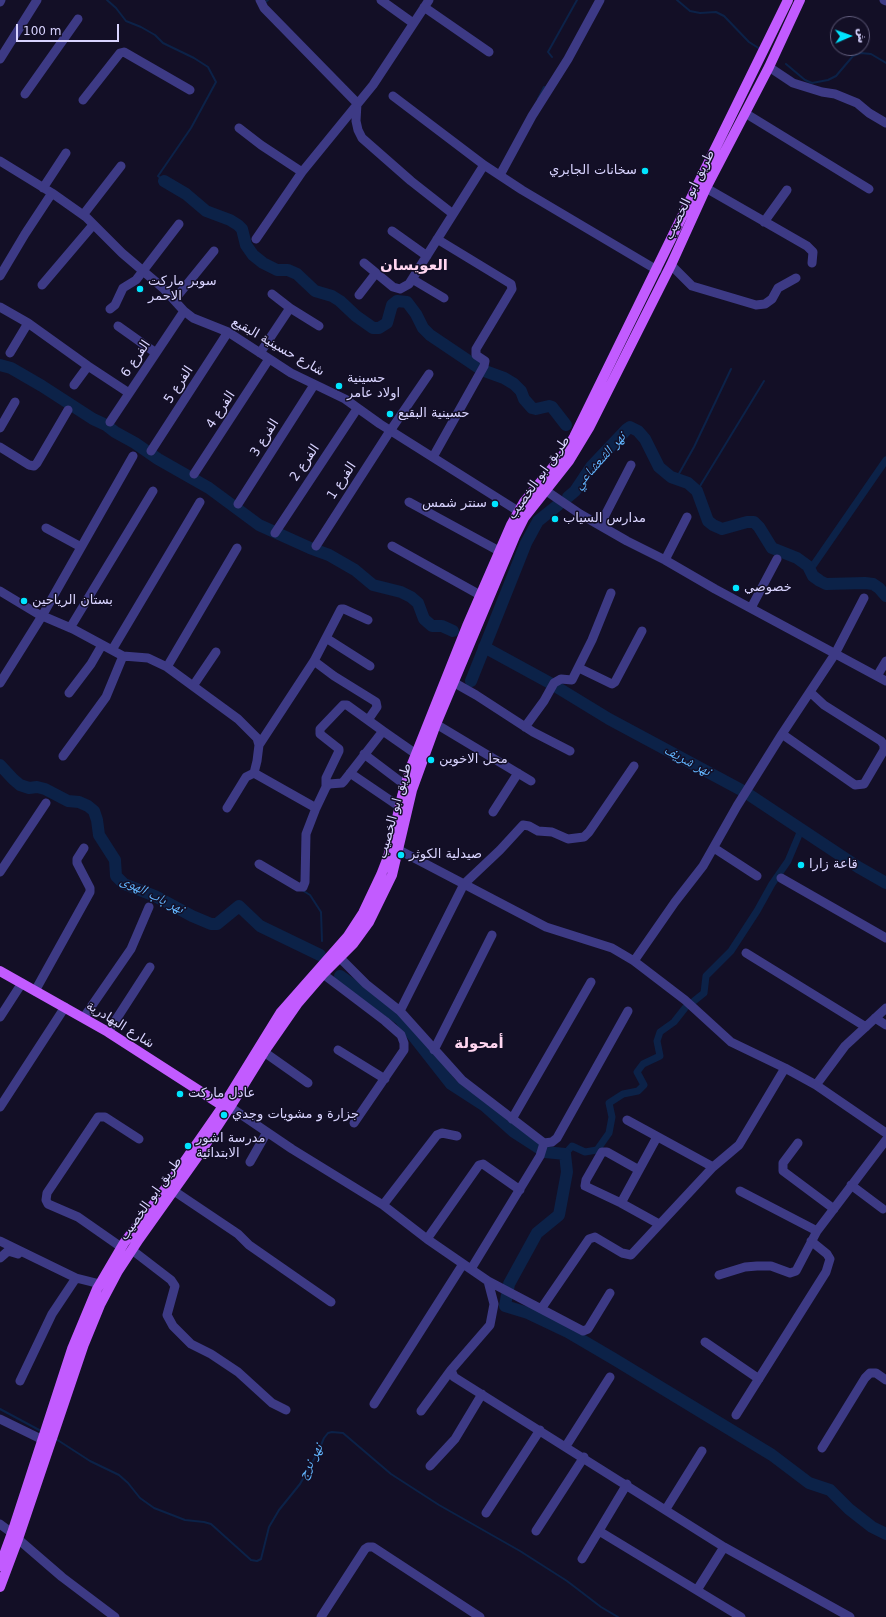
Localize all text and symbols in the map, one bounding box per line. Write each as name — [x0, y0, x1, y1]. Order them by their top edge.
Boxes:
scale bar — [18, 16, 121, 42]
north arrow — [830, 16, 870, 56]
text: 100 m — [23, 24, 61, 38]
text: ش — [855, 28, 868, 43]
street label: طريق ابو الخصيب — [661, 147, 719, 243]
place label: سخانات الجابري — [549, 163, 637, 179]
marker: سخانات الجابري — [640, 166, 650, 176]
district label: العويسان — [380, 257, 448, 275]
place label: سوبر ماركت الاحمر — [148, 274, 217, 305]
marker: سوبر ماركت الاحمر — [135, 284, 145, 294]
street label: شارع حسينية البقيع — [229, 314, 327, 380]
street label: الفرع 6 — [118, 337, 154, 381]
street label: الفرع 5 — [161, 363, 197, 407]
place label: حسينية اولاد عامر — [347, 371, 400, 402]
marker: حسينية اولاد عامر — [334, 381, 344, 391]
street label: الفرع 4 — [203, 388, 239, 432]
place label: حسينية البقيع — [398, 406, 469, 422]
marker: حسينية البقيع — [385, 409, 395, 419]
street label: الفرع 3 — [247, 416, 283, 460]
water label: نهر الشعشاعي — [570, 429, 630, 493]
street label: طريق ابو الخصيب — [504, 433, 574, 523]
street label: الفرع 2 — [287, 441, 323, 485]
street label: الفرع 1 — [324, 459, 360, 503]
place label: سنتر شمس — [422, 496, 487, 512]
marker: سنتر شمس — [490, 499, 500, 509]
place label: مدارس السياب — [563, 511, 646, 527]
marker: مدارس السياب — [550, 514, 560, 524]
place label: خصوصي — [744, 580, 792, 596]
marker: خصوصي — [731, 583, 741, 593]
place label: بستان الرياحين — [32, 593, 113, 609]
marker: بستان الرياحين — [19, 596, 29, 606]
water label: نهر شريف — [661, 742, 713, 780]
place label: محل الاخوين — [439, 752, 508, 768]
marker: محل الاخوين — [426, 755, 436, 765]
street label: طريق ابو الخصيب — [375, 762, 415, 860]
place label: صيدلية الكوثر — [409, 847, 482, 863]
marker: صيدلية الكوثر — [396, 850, 406, 860]
place label: قاعة زارا — [809, 857, 858, 873]
marker: قاعة زارا — [796, 860, 806, 870]
water label: نهر باب الهوى — [118, 872, 186, 918]
street label: شارع البهادرية — [83, 998, 157, 1052]
district label: أمحولة — [454, 1035, 504, 1053]
place label: عادل ماركت — [188, 1086, 255, 1102]
marker: عادل ماركت — [175, 1089, 185, 1099]
place label: جزارة و مشويات وجدي — [232, 1107, 359, 1123]
marker: جزارة و مشويات وجدي — [219, 1110, 229, 1120]
place label: مدرسة اشور الابتدائية — [196, 1131, 266, 1162]
marker: مدرسة اشور الابتدائية — [183, 1141, 193, 1151]
street label: طريق ابو الخصيب — [116, 1154, 186, 1244]
water label: نهر نرج — [295, 1441, 327, 1483]

